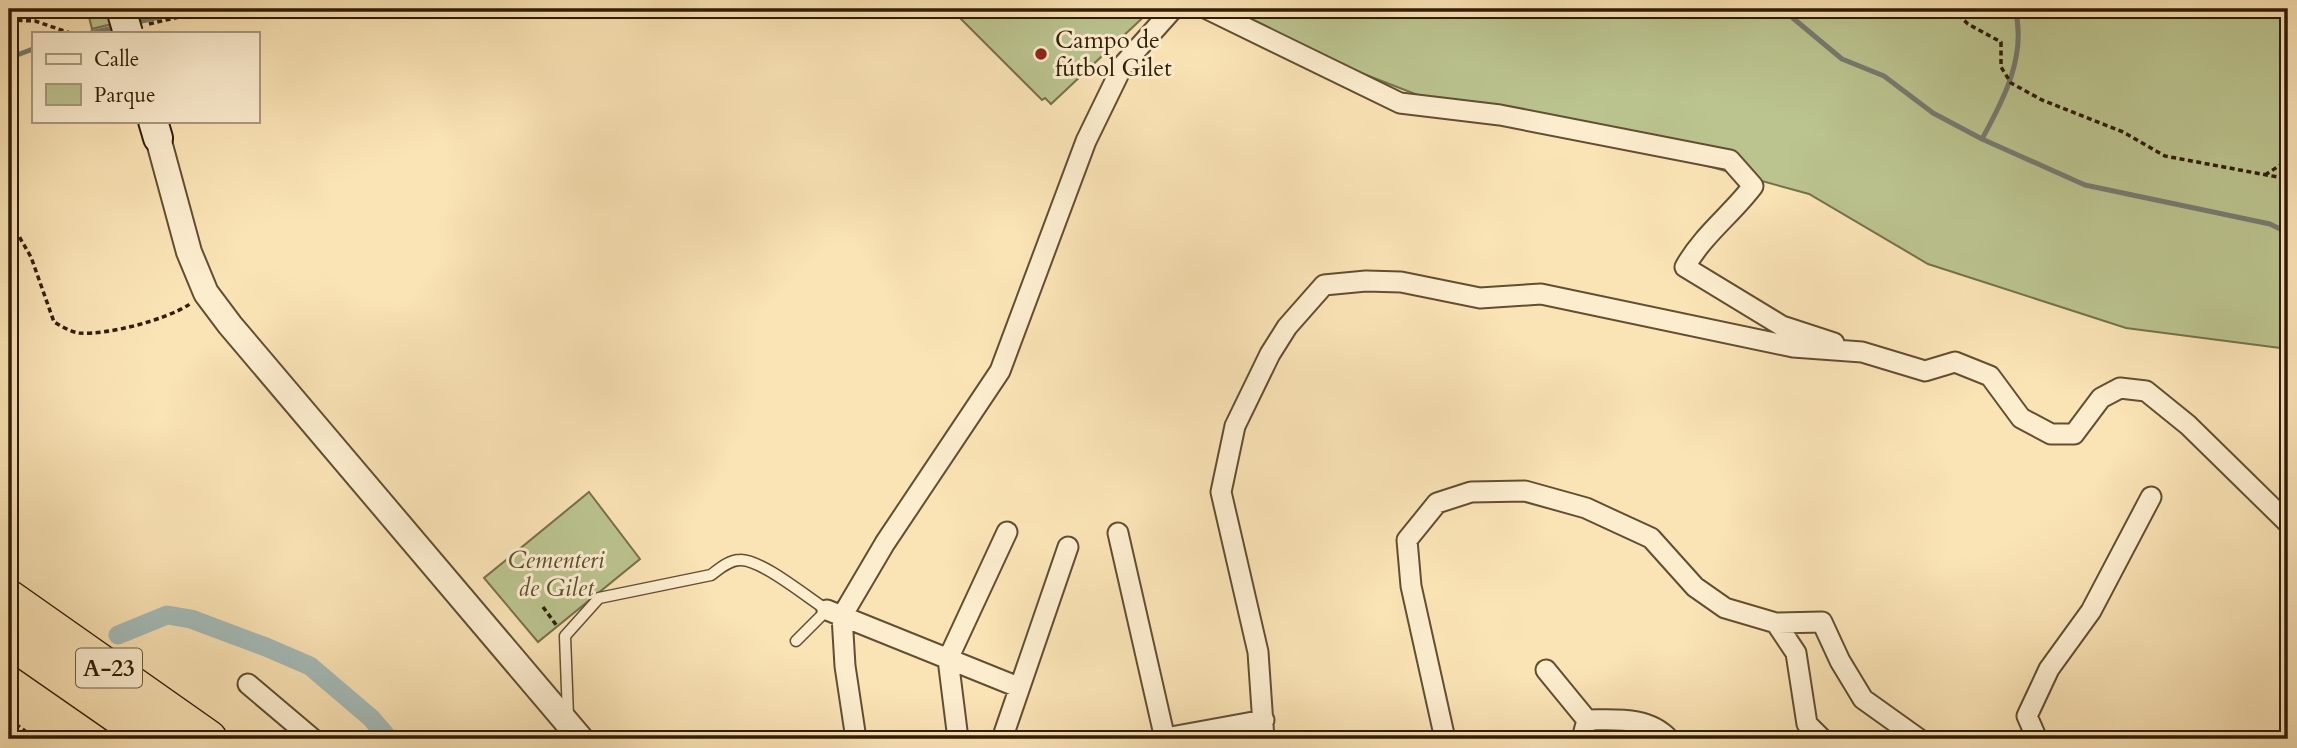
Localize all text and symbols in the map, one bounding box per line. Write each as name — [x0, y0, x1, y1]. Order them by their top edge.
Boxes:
place label: Campo de fútbol Gilet — [1055, 24, 1172, 85]
legend — [32, 32, 259, 122]
text: Calle — [94, 45, 139, 74]
marker: Campo de fútbol Gilet — [1033, 46, 1049, 62]
text: Parque — [94, 81, 155, 110]
park label: Cementeri de Gilet — [508, 544, 605, 605]
road number: A-23 — [76, 648, 142, 688]

